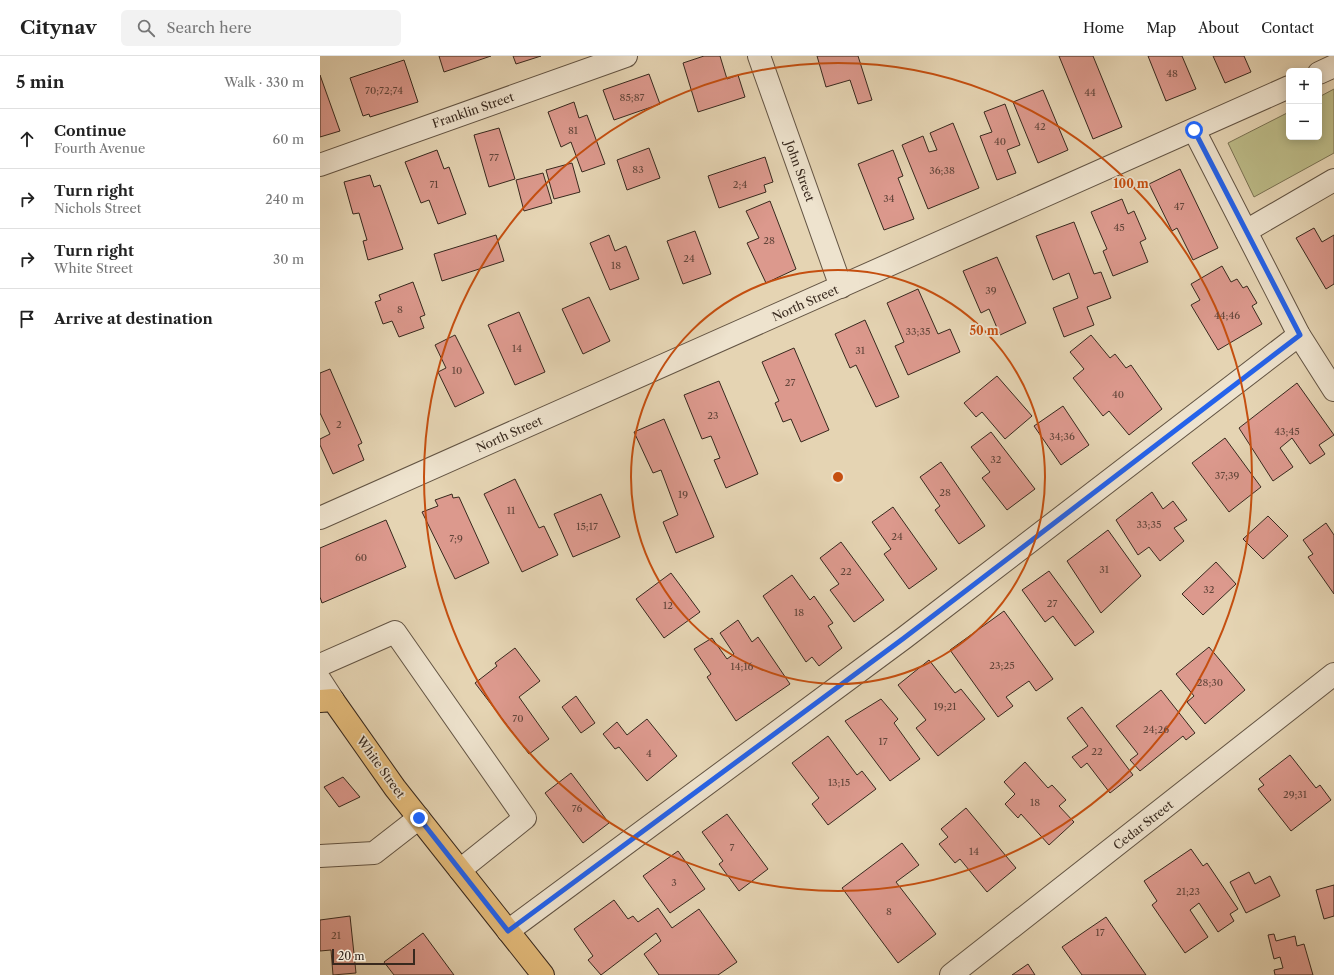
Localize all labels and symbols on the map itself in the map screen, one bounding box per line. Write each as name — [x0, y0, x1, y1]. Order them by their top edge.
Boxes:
house number: 48 — [1166, 67, 1178, 80]
house number: 70;72;74 — [365, 84, 403, 97]
house number: 44 — [1084, 86, 1096, 99]
street label: Franklin Street — [430, 89, 517, 131]
house number: 85;87 — [619, 91, 645, 104]
house number: 42 — [1034, 120, 1046, 133]
route start — [1185, 121, 1203, 139]
house number: 81 — [568, 124, 579, 137]
house number: 40 — [994, 135, 1006, 148]
street label: John Street — [781, 137, 818, 204]
house number: 77 — [489, 151, 499, 164]
house number: 83 — [632, 163, 644, 176]
house number: 36;38 — [929, 164, 955, 177]
text: 100 m — [1113, 176, 1149, 191]
house number: 71 — [429, 178, 439, 191]
house number: 2;4 — [733, 178, 747, 191]
house number: 34 — [883, 192, 895, 205]
house number: 47 — [1174, 200, 1184, 213]
house number: 45 — [1113, 221, 1125, 234]
house number: 28 — [763, 234, 775, 247]
house number: 24 — [683, 252, 695, 265]
house number: 18 — [611, 259, 621, 272]
street label: North Street — [770, 281, 841, 324]
house number: 39 — [985, 284, 997, 297]
house number: 8 — [397, 303, 403, 316]
house number: 44;46 — [1214, 309, 1240, 322]
text: 50 m — [969, 323, 999, 338]
house number: 33;35 — [906, 325, 930, 338]
house number: 14 — [512, 342, 522, 355]
house number: 31 — [855, 344, 866, 357]
house number: 10 — [452, 364, 462, 377]
house number: 27 — [785, 376, 795, 389]
house number: 40 — [1112, 388, 1124, 401]
house number: 23 — [707, 409, 719, 422]
street label: North Street — [474, 412, 545, 455]
house number: 2 — [336, 418, 342, 431]
house number: 43;45 — [1274, 425, 1300, 438]
house number: 34;36 — [1049, 430, 1075, 443]
house number: 32 — [990, 453, 1002, 466]
house number: 37;39 — [1215, 469, 1239, 482]
centre of rings — [831, 470, 845, 484]
house number: 28 — [939, 486, 951, 499]
house number: 19 — [678, 488, 688, 501]
house number: 11 — [507, 504, 516, 517]
house number: 33;35 — [1137, 518, 1161, 531]
house number: 15;17 — [576, 520, 598, 533]
house number: 24 — [891, 530, 903, 543]
house number: 7;9 — [449, 532, 463, 545]
house number: 60 — [355, 551, 367, 564]
house number: 31 — [1099, 563, 1110, 576]
house number: 22 — [840, 565, 852, 578]
house number: 32 — [1203, 583, 1215, 596]
house number: 27 — [1047, 597, 1057, 610]
house number: 12 — [663, 599, 673, 612]
house number: 18 — [794, 606, 804, 619]
house number: 23;25 — [989, 659, 1015, 672]
house number: 14;16 — [731, 660, 754, 673]
house number: 28;30 — [1197, 676, 1223, 689]
house number: 19;21 — [934, 700, 957, 713]
house number: 70 — [512, 712, 524, 725]
house number: 24;26 — [1143, 723, 1169, 736]
street label: White Street — [353, 732, 409, 801]
house number: 17 — [878, 735, 888, 748]
house number: 22 — [1091, 745, 1103, 758]
house number: 4 — [646, 747, 652, 760]
house number: 13;15 — [828, 776, 850, 789]
house number: 29;31 — [1283, 788, 1308, 801]
house number: 18 — [1030, 796, 1040, 809]
street label: Cedar Street — [1110, 797, 1176, 853]
house number: 76 — [572, 802, 582, 815]
route end — [410, 809, 428, 827]
house number: 7 — [730, 841, 735, 854]
house number: 14 — [969, 845, 979, 858]
house number: 3 — [671, 876, 677, 889]
house number: 21;23 — [1176, 885, 1200, 898]
house number: 8 — [886, 905, 892, 918]
house number: 17 — [1095, 926, 1105, 939]
house number: 21 — [331, 929, 342, 942]
scale bar — [332, 947, 415, 966]

